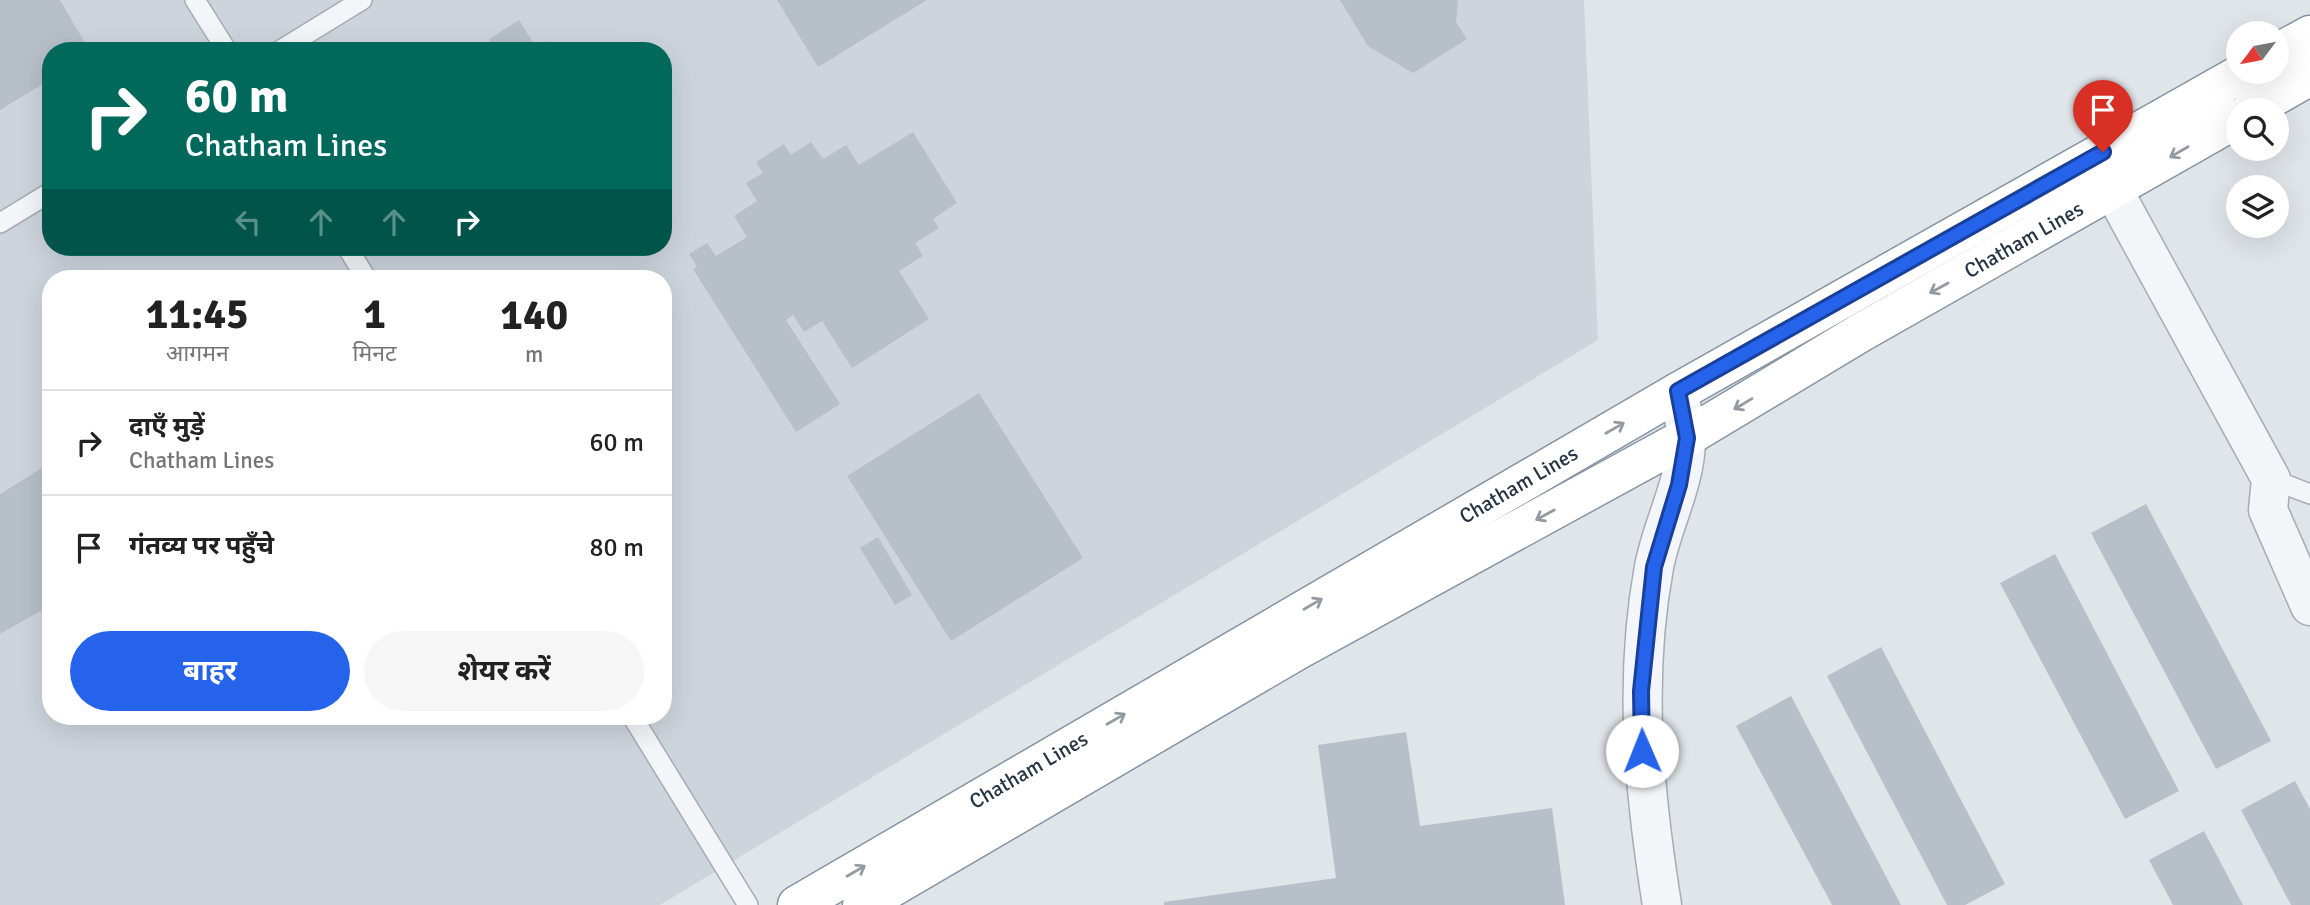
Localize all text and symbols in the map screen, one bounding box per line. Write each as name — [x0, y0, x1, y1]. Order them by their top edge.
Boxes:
north arrow — [2226, 21, 2289, 84]
map controls — [2226, 21, 2289, 238]
text: 60 m — [185, 66, 288, 126]
icon: right — [70, 70, 161, 161]
pin — [2073, 80, 2133, 152]
icon: arrive — [2084, 91, 2122, 129]
button: search — [2226, 98, 2289, 161]
text: Chatham Lines — [185, 126, 387, 165]
one-way arrow — [2170, 145, 2190, 159]
button: layers — [2226, 175, 2289, 238]
street label: Chatham Lines — [1960, 196, 2088, 284]
icon: left — [229, 203, 267, 241]
icon: ahead — [302, 203, 340, 241]
icon: ahead — [375, 203, 413, 241]
icon: right — [448, 203, 486, 241]
one-way arrow — [1929, 281, 1949, 295]
text: 11:45 — [146, 289, 249, 340]
text: 1 — [363, 289, 386, 340]
text: 140 — [500, 290, 568, 341]
text: आगमन — [166, 339, 229, 368]
text: मिनट — [352, 339, 397, 368]
text: m — [525, 340, 543, 369]
one-way arrow — [1733, 397, 1753, 411]
text: दाएँ मुड़ें — [129, 411, 205, 443]
one-way arrow — [1605, 421, 1625, 435]
icon: right — [70, 424, 108, 462]
text: 60 m — [589, 427, 644, 459]
street label: Chatham Lines — [1455, 440, 1583, 529]
text: Chatham Lines — [129, 446, 274, 475]
one-way arrow — [1535, 508, 1555, 522]
icon: arrive — [70, 529, 108, 567]
text: गंतव्य पर पहुँचे — [129, 530, 274, 562]
text: 80 m — [589, 532, 644, 564]
one-way arrow — [1302, 597, 1322, 611]
button: बाहर — [70, 631, 350, 711]
button: शेयर करें — [364, 631, 644, 711]
one-way arrow — [1106, 712, 1126, 726]
position arrow — [1605, 714, 1679, 788]
street label: Chatham Lines — [965, 725, 1093, 815]
one-way arrow — [846, 863, 866, 877]

